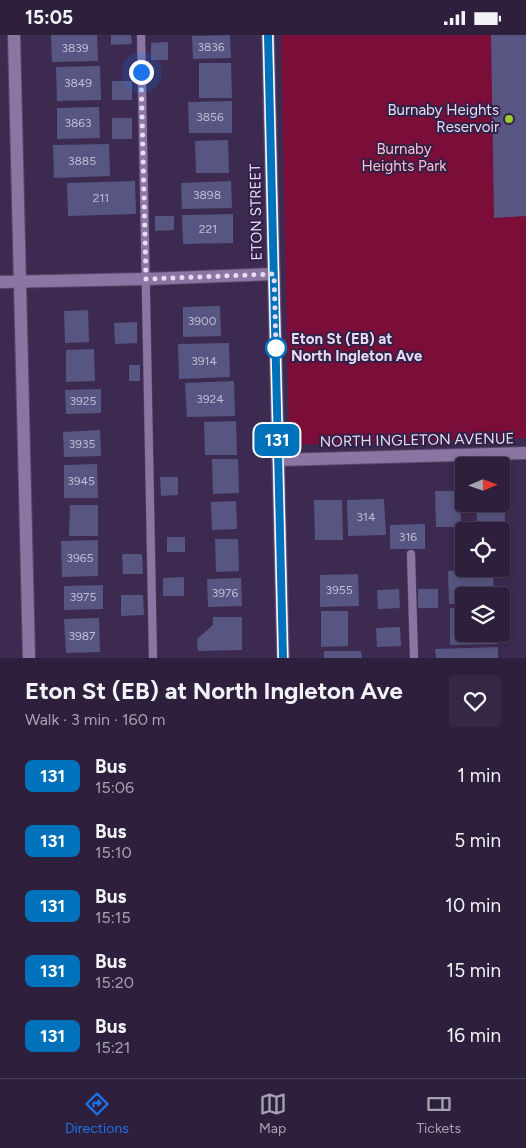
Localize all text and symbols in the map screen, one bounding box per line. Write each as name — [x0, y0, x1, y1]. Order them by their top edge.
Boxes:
text: 15:05 — [25, 6, 73, 29]
house number: 3836 — [197, 40, 225, 54]
house number: 3839 — [61, 41, 89, 55]
your location — [129, 60, 154, 85]
house number: 3849 — [64, 76, 92, 90]
place label: Burnaby Heights Reservoir — [387, 101, 499, 136]
house number: 3856 — [196, 110, 224, 124]
marker: Burnaby Heights Reservoir — [503, 113, 515, 125]
house number: 3863 — [64, 116, 92, 130]
park label: Burnaby Heights Park — [361, 140, 447, 175]
house number: 3885 — [68, 154, 96, 168]
street label: ETON STREET — [246, 163, 266, 261]
house number: 3898 — [193, 188, 221, 202]
house number: 211 — [93, 191, 109, 205]
house number: 221 — [199, 222, 217, 236]
house number: 3900 — [188, 314, 217, 328]
place label: Eton St (EB) at North Ingleton Ave — [291, 330, 423, 365]
marker: Eton St (EB) at North Ingleton Ave — [265, 337, 287, 359]
house number: 3914 — [191, 354, 217, 368]
house number: 3924 — [196, 392, 224, 406]
house number: 3925 — [70, 394, 97, 408]
line badge: 131 — [248, 424, 306, 456]
text: 131 — [264, 429, 290, 451]
street label: NORTH INGLETON AVENUE — [319, 429, 515, 451]
house number: 3935 — [69, 437, 95, 451]
north arrow — [455, 457, 510, 513]
map controls — [455, 457, 510, 642]
house number: 3945 — [67, 474, 95, 488]
house number: 314 — [357, 510, 376, 524]
button: locate — [455, 522, 510, 577]
house number: 316 — [399, 530, 417, 544]
house number: 3965 — [66, 551, 94, 565]
house number: 3955 — [325, 583, 353, 597]
house number: 3976 — [212, 586, 238, 600]
button: layers — [455, 587, 510, 642]
house number: 3975 — [70, 590, 96, 604]
house number: 3987 — [68, 629, 96, 643]
button: heart — [449, 675, 501, 727]
text: Eton St (EB) at North Ingleton Ave — [25, 676, 403, 705]
text: Walk · 3 min · 160 m — [25, 710, 166, 729]
text: Bus — [95, 755, 126, 778]
text: 1 min — [457, 764, 501, 787]
text: 131 — [40, 765, 65, 787]
text: 15:06 — [95, 778, 134, 797]
text: Bus — [95, 820, 126, 843]
text: 5 min — [454, 829, 501, 852]
text: 131 — [40, 830, 65, 852]
text: 15:10 — [95, 843, 132, 862]
text: Bus — [95, 885, 126, 908]
text: 10 min — [445, 894, 501, 917]
text: 131 — [40, 895, 65, 917]
text: 15:15 — [95, 908, 131, 927]
text: Bus — [95, 950, 126, 973]
text: 15 min — [446, 959, 501, 982]
text: 131 — [40, 960, 65, 982]
text: 15:20 — [95, 973, 134, 992]
text: Bus — [95, 1015, 126, 1038]
text: 16 min — [447, 1024, 501, 1047]
text: 131 — [40, 1025, 65, 1047]
text: 15:21 — [95, 1038, 130, 1057]
tab: Directions — [65, 1090, 129, 1137]
tab: Map — [259, 1090, 287, 1137]
tab: Tickets — [416, 1090, 461, 1137]

